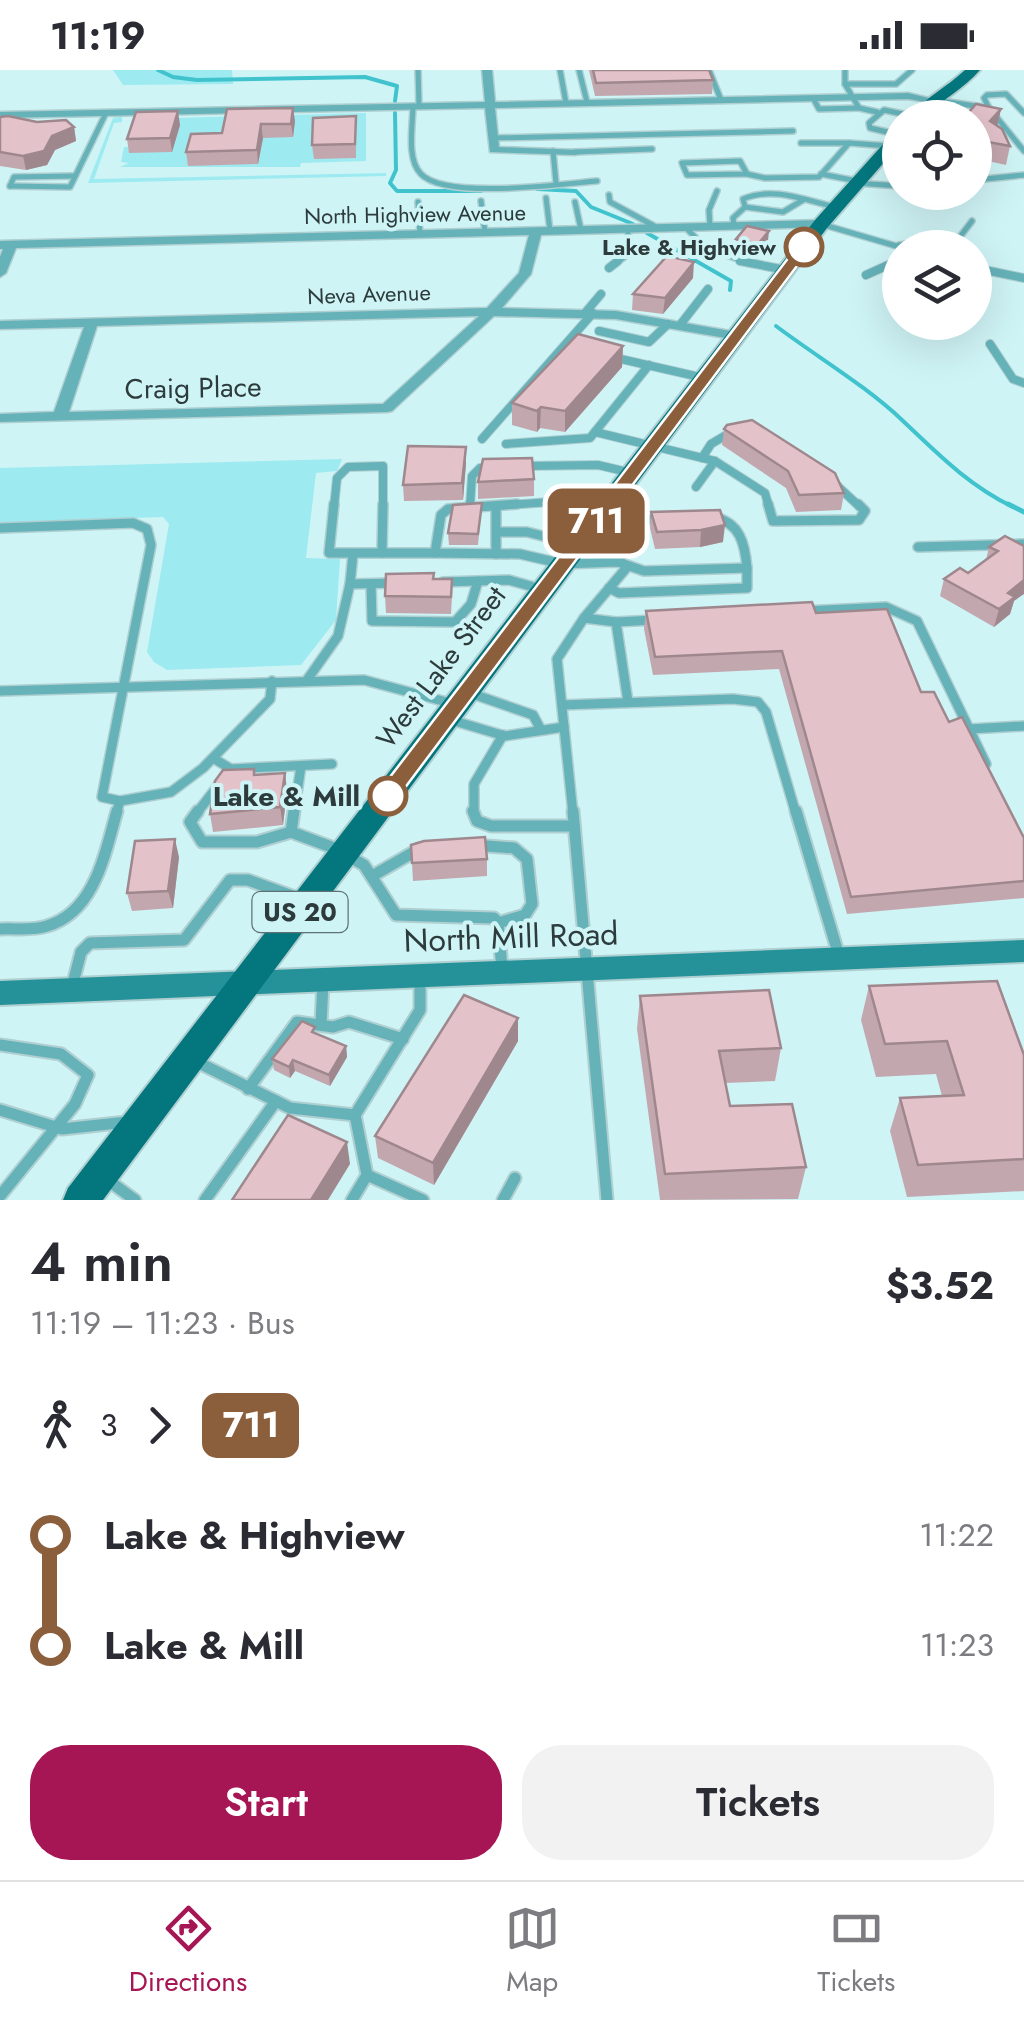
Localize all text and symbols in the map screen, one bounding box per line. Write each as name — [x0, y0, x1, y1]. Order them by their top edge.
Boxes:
text: 11:19 — [50, 8, 146, 63]
map controls — [882, 100, 992, 340]
button: locate — [882, 100, 992, 210]
street label: North Highview Avenue — [304, 196, 526, 232]
marker: Lake & Highview — [785, 228, 823, 266]
button: layers — [882, 230, 992, 340]
place label: Lake & Highview — [602, 231, 776, 263]
street label: Neva Avenue — [307, 276, 431, 312]
street label: Craig Place — [124, 366, 262, 410]
line badge: 711 — [538, 488, 654, 554]
text: 711 — [568, 496, 624, 546]
street label: West Lake Street — [366, 577, 516, 757]
place label: Lake & Mill — [213, 776, 360, 817]
marker: Lake & Mill — [369, 777, 407, 815]
road number: US 20 — [252, 892, 348, 932]
street label: North Mill Road — [403, 910, 619, 964]
text: 4 min — [30, 1222, 173, 1302]
text: $3.52 — [886, 1258, 994, 1313]
text: 11:19 – 11:23 · Bus — [30, 1300, 295, 1346]
icon: walk — [30, 1398, 85, 1453]
icon: forward — [132, 1398, 187, 1453]
text: 711 — [222, 1400, 279, 1450]
text: 3 — [100, 1402, 117, 1448]
text: Lake & Highview — [104, 1508, 405, 1563]
text: 11:22 — [919, 1512, 994, 1558]
text: Lake & Mill — [104, 1618, 304, 1673]
text: 11:23 — [920, 1622, 994, 1668]
button: Start — [30, 1745, 502, 1860]
button: Tickets — [522, 1745, 994, 1860]
tab: Directions — [129, 1901, 247, 2002]
tab: Map — [505, 1901, 560, 2002]
tab: Tickets — [817, 1901, 895, 2002]

